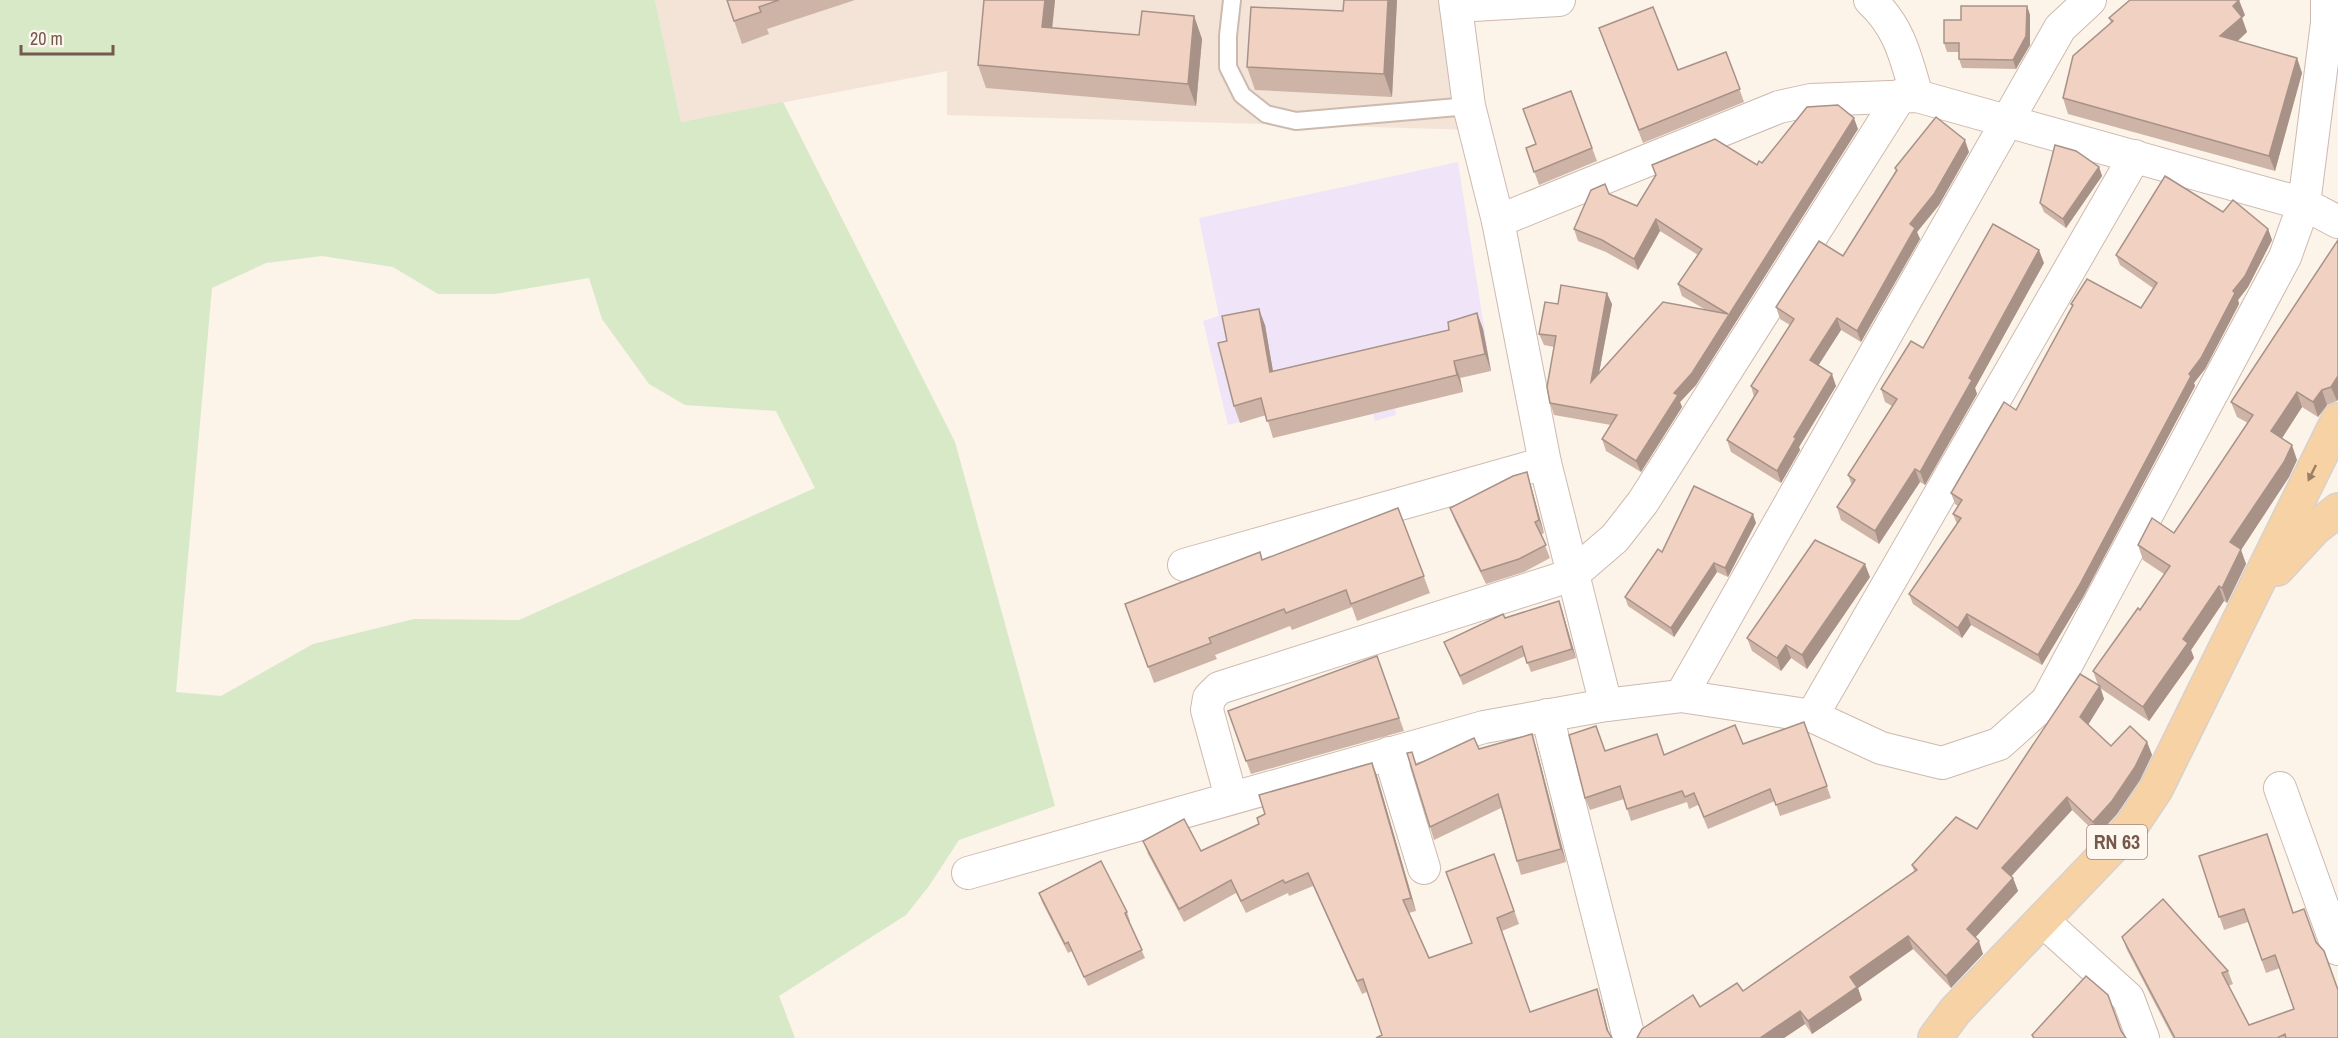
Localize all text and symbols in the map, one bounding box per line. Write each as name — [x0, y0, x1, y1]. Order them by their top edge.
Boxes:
scale bar — [21, 18, 112, 56]
text: 20 m — [30, 26, 63, 51]
one-way arrow — [2307, 464, 2317, 481]
road number: RN 63 — [2087, 825, 2147, 859]

